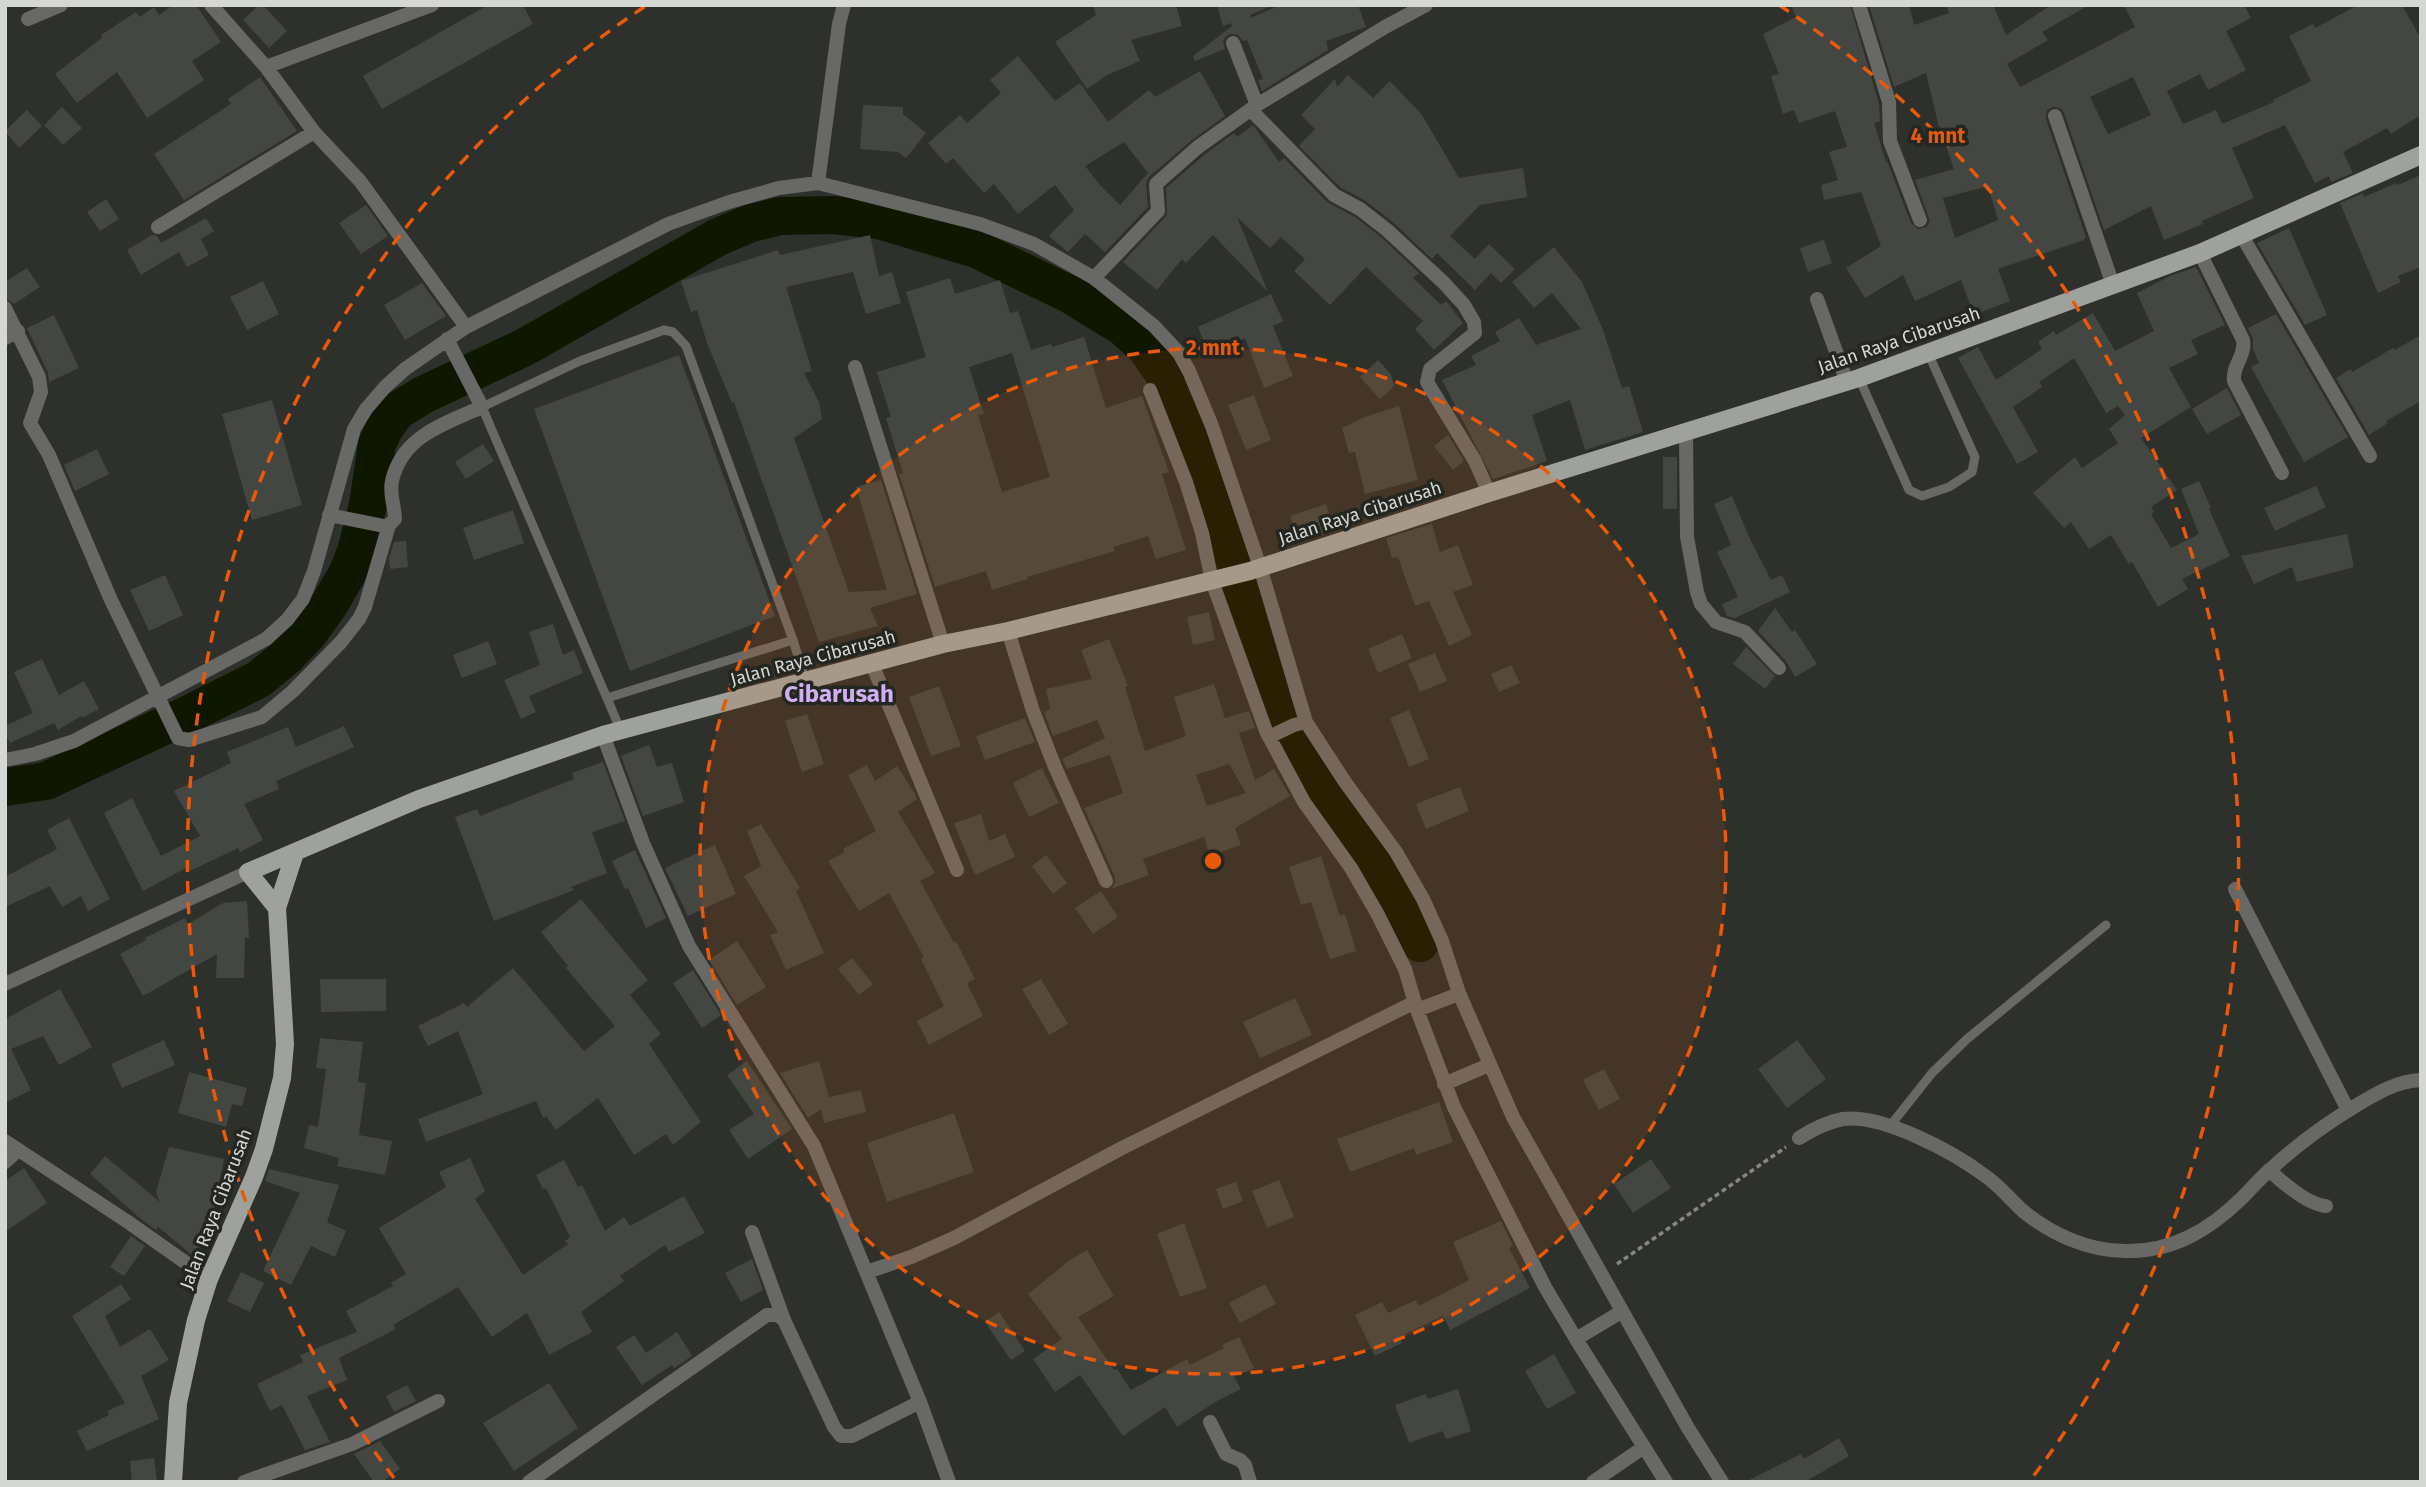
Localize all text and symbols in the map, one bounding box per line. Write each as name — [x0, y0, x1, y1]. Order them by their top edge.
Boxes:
text: 4 mnt — [1911, 123, 1966, 149]
street label: Jalan Raya Cibarusah — [1815, 302, 1983, 378]
text: 2 mnt — [1186, 335, 1241, 361]
street label: Jalan Raya Cibarusah — [1276, 476, 1444, 550]
street label: Jalan Raya Cibarusah — [728, 625, 898, 691]
district label: Cibarusah — [784, 680, 894, 708]
centre of rings — [1201, 849, 1225, 873]
street label: Jalan Raya Cibarusah — [175, 1126, 257, 1292]

